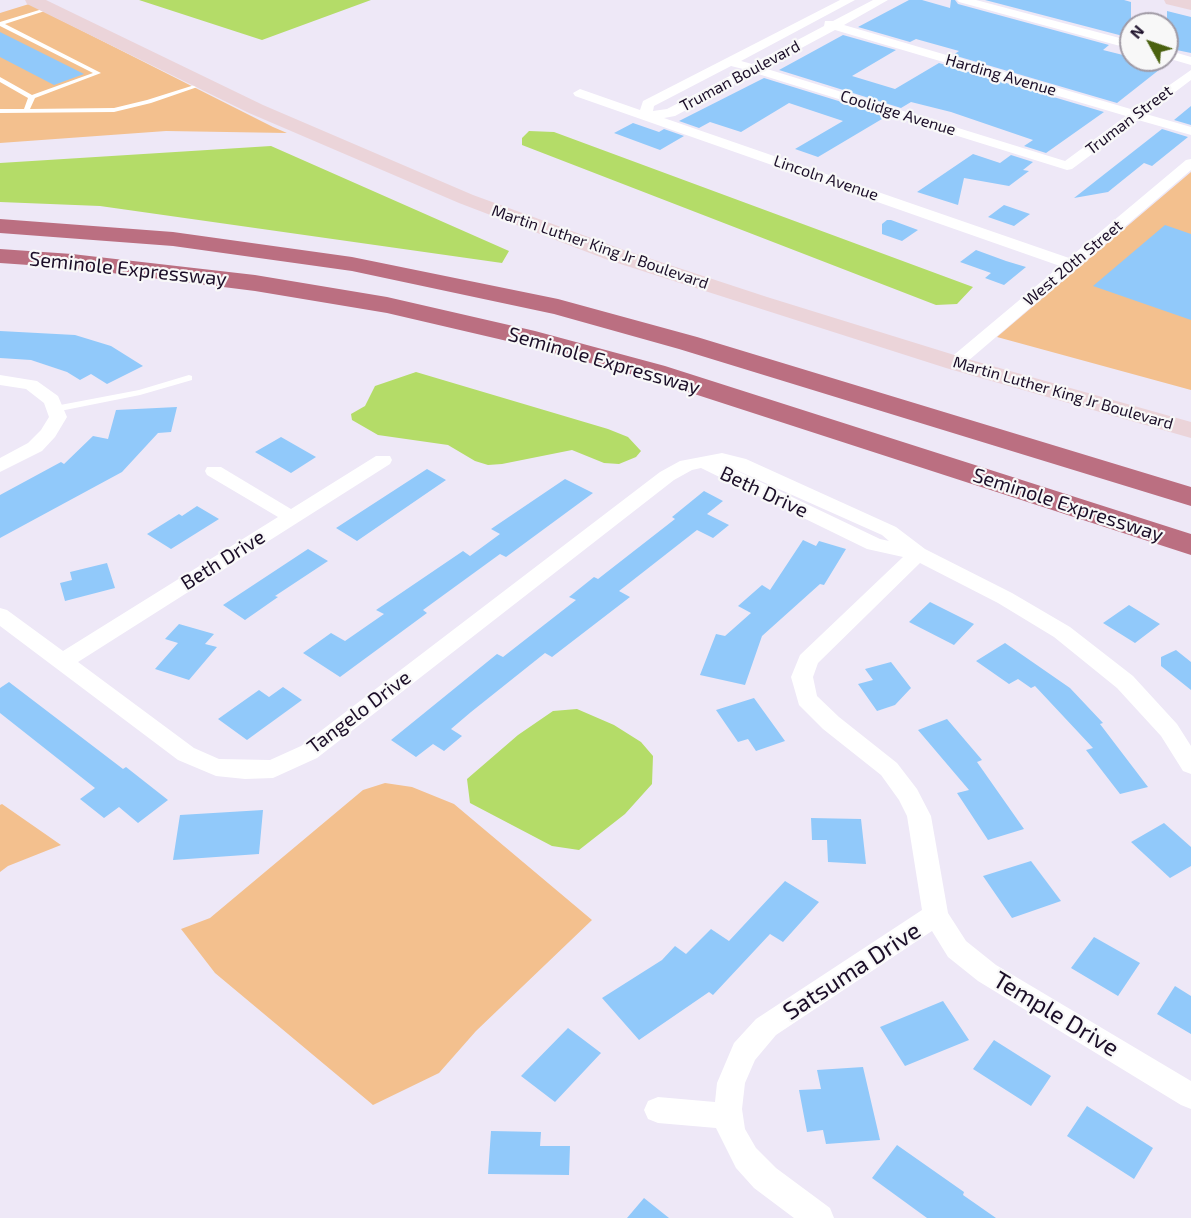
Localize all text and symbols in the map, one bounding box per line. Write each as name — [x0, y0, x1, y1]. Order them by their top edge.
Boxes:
north arrow — [1119, 12, 1179, 72]
text: N — [1125, 21, 1147, 42]
street label: Truman Boulevard — [677, 36, 803, 116]
street label: Harding Avenue — [943, 50, 1059, 100]
street label: Truman Street — [1082, 81, 1176, 159]
street label: Coolidge Avenue — [838, 86, 958, 140]
street label: Lincoln Avenue — [771, 151, 881, 205]
street label: Martin Luther King Jr Boulevard — [489, 201, 711, 293]
street label: West 20th Street — [1020, 216, 1126, 310]
street label: Seminole Expressway — [28, 247, 228, 291]
street label: Seminole Expressway — [505, 322, 703, 400]
street label: Martin Luther King Jr Boulevard — [951, 352, 1175, 434]
street label: Beth Drive — [716, 461, 812, 523]
street label: Seminole Expressway — [970, 463, 1166, 547]
street label: Beth Drive — [177, 525, 269, 595]
street label: Tangelo Drive — [303, 665, 415, 759]
street label: Satsuma Drive — [778, 916, 926, 1026]
street label: Temple Drive — [988, 965, 1124, 1063]

